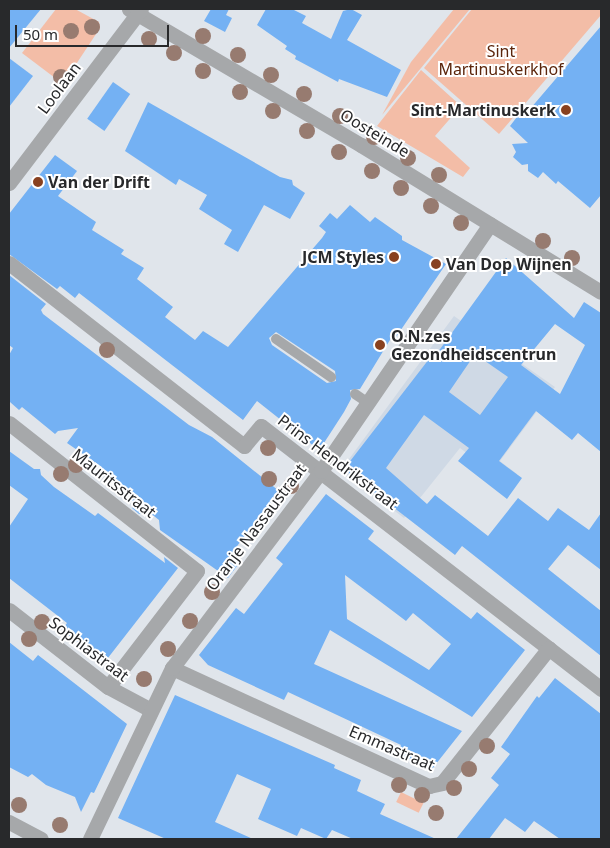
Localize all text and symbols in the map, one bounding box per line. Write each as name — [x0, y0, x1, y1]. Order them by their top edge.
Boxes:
scale bar — [18, 15, 171, 47]
text: 50 m — [23, 24, 58, 44]
park label: Sint Martinuskerkhof — [438, 41, 564, 79]
street label: Loolaan — [33, 58, 85, 118]
place label: Sint-Martinuskerk — [411, 100, 556, 120]
marker: Sint-Martinuskerk — [560, 104, 572, 116]
street label: Oosteinde — [337, 105, 413, 161]
place label: Van der Drift — [48, 172, 150, 192]
marker: Van der Drift — [32, 176, 44, 188]
place label: JCM Styles — [302, 247, 384, 267]
marker: JCM Styles — [388, 251, 400, 263]
place label: Van Dop Wijnen — [446, 254, 572, 274]
marker: Van Dop Wijnen — [430, 258, 442, 270]
place label: O.N.zes Gezondheidscentrun — [391, 326, 556, 364]
marker: O.N.zes Gezondheidscentrun — [373, 338, 387, 352]
street label: Prins Hendrikstraat — [274, 411, 402, 513]
street label: Mauritsstraat — [68, 444, 160, 522]
street label: Oranje Nassaustraat — [202, 460, 310, 594]
street label: Sophiastraat — [45, 613, 133, 685]
street label: Emmastraat — [346, 721, 438, 775]

